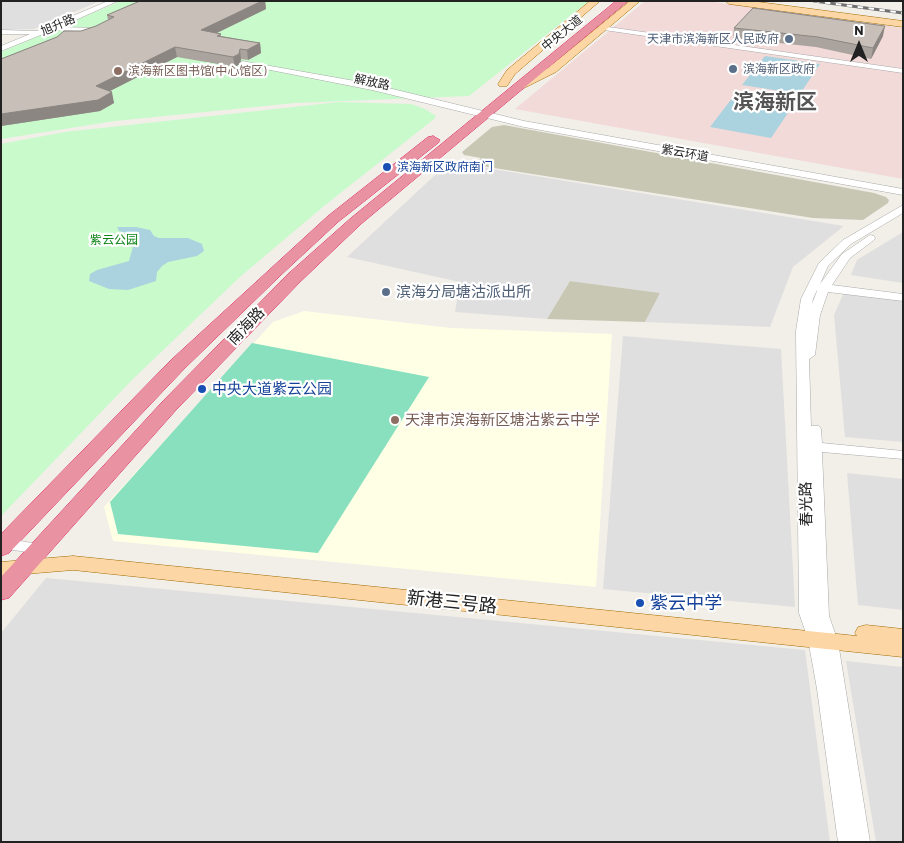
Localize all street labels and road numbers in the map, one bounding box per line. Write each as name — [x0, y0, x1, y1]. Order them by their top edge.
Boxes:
street label: 旭升路 — [39, 11, 77, 39]
street label: 中央大道 — [539, 12, 585, 54]
street label: 解放路 — [353, 71, 391, 93]
street label: 紫云环道 — [660, 142, 710, 164]
street label: 南海路 — [224, 304, 268, 348]
street label: 春光路 — [797, 481, 815, 527]
street label: 新港三号路 — [406, 587, 498, 617]

